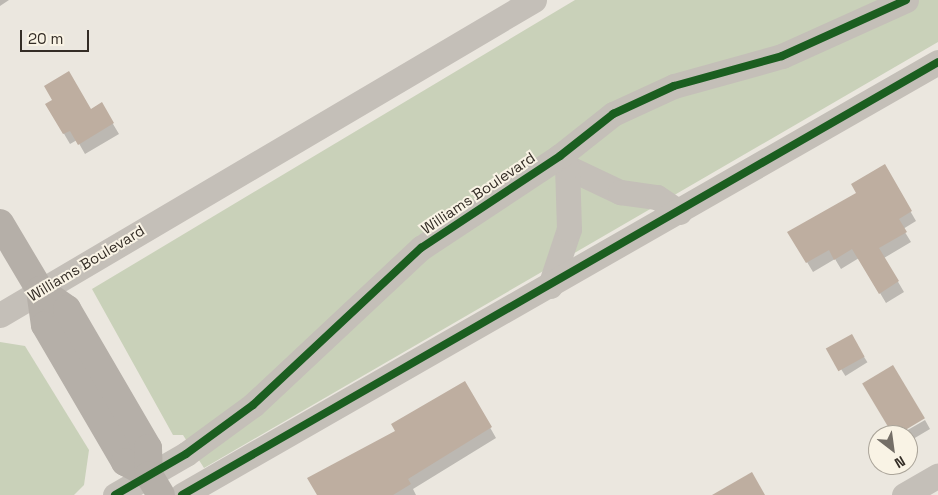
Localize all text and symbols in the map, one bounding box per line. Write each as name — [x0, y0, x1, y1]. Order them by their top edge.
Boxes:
scale bar — [22, 20, 91, 52]
text: 20 m — [28, 29, 63, 48]
street label: Williams Boulevard — [418, 148, 538, 238]
street label: Williams Boulevard — [24, 221, 148, 305]
north arrow — [868, 425, 918, 475]
text: N — [891, 452, 909, 472]

